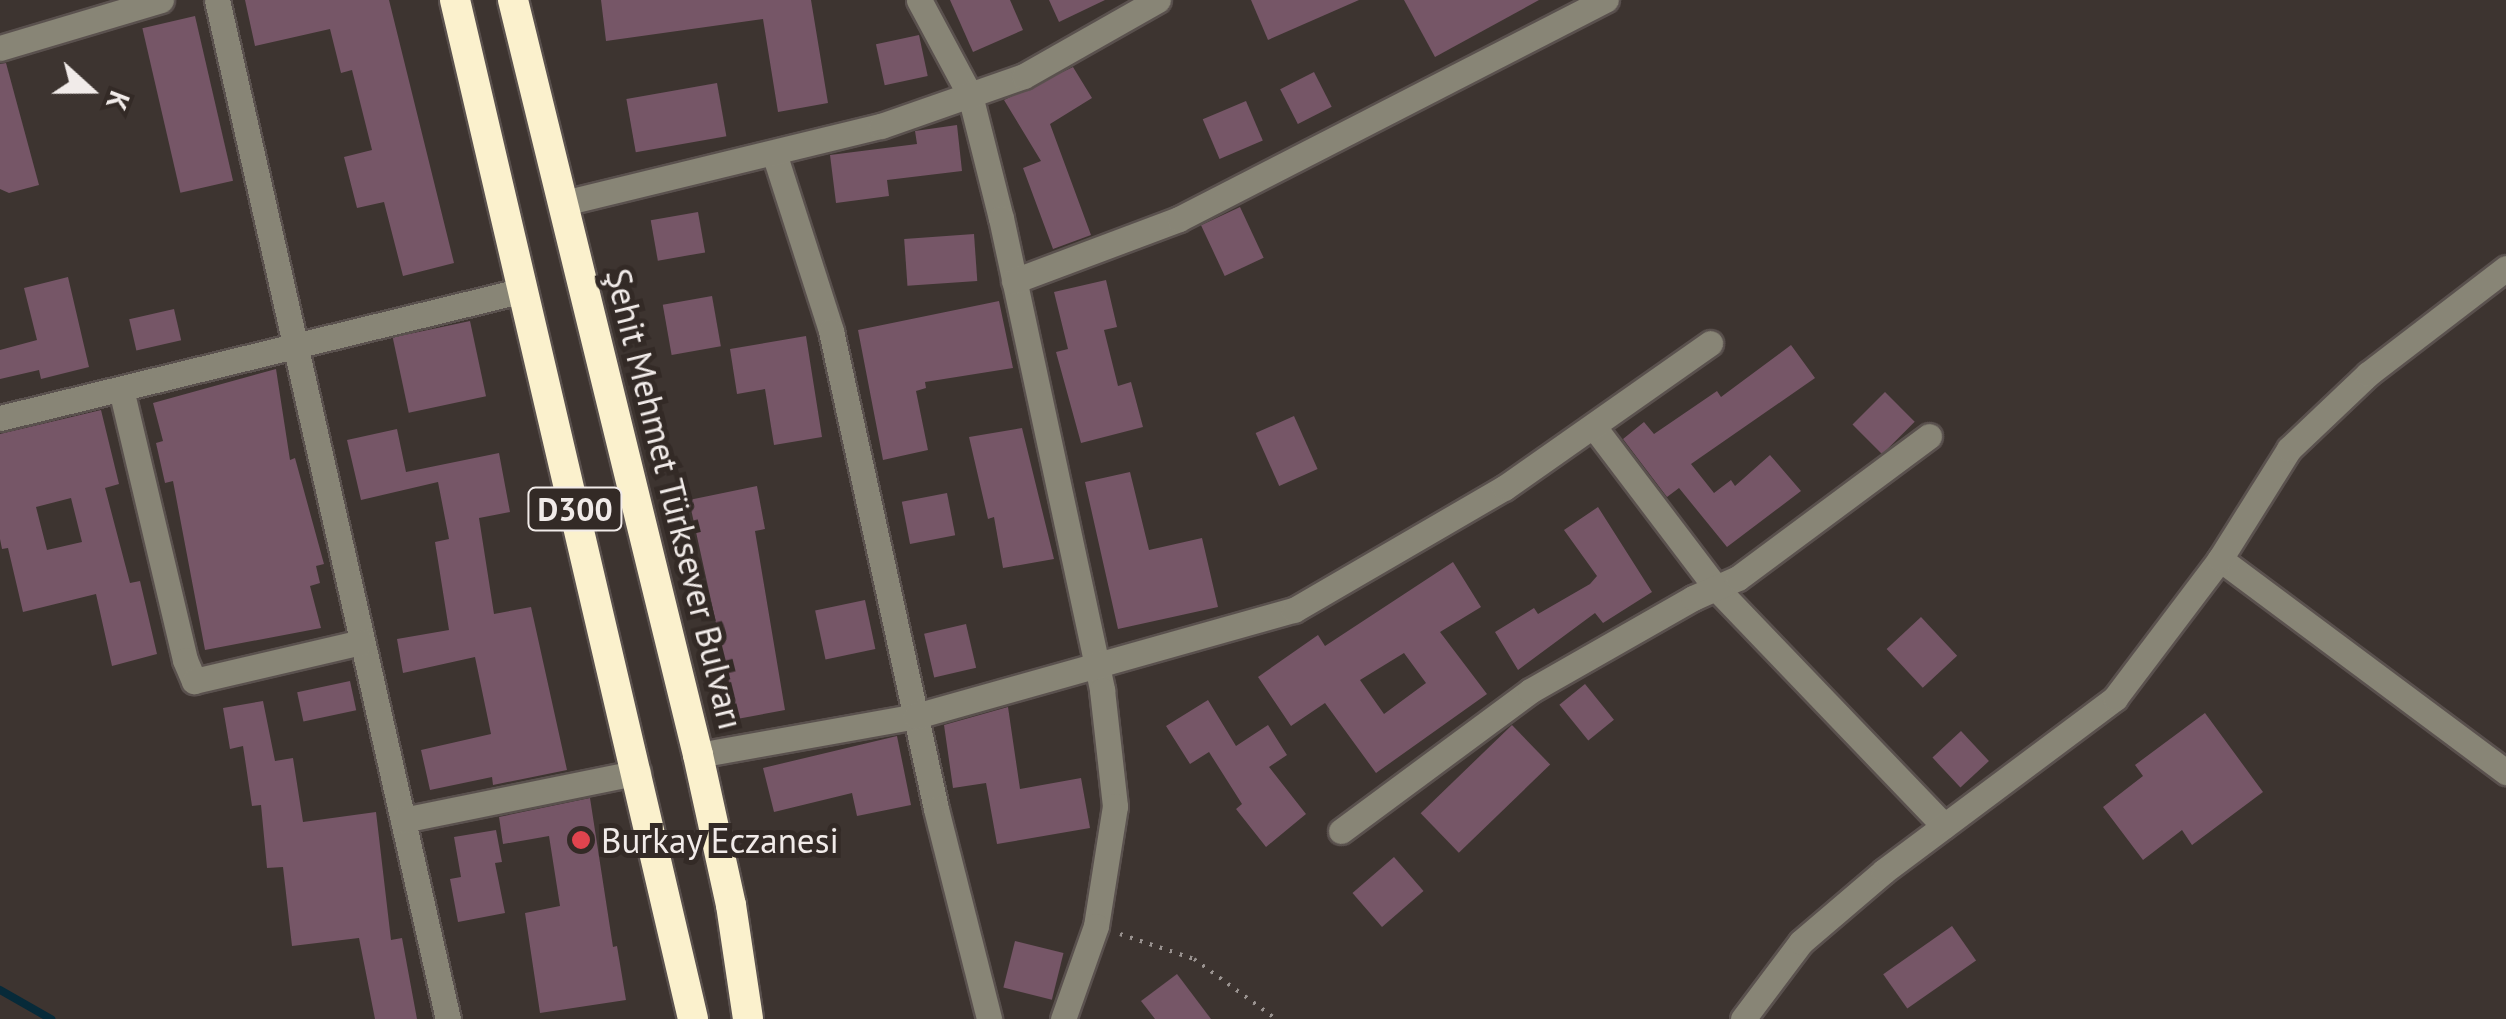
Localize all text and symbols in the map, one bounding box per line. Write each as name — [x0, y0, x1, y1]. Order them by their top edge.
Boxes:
north arrow — [40, 40, 140, 140]
text: K — [98, 86, 139, 116]
street label: Şehit Mehmet Türksever Bulvarı — [597, 264, 753, 734]
road number: D300 — [525, 482, 625, 536]
place label: Burkay Eczanesi — [601, 819, 840, 861]
marker: Burkay Eczanesi — [570, 829, 592, 851]

